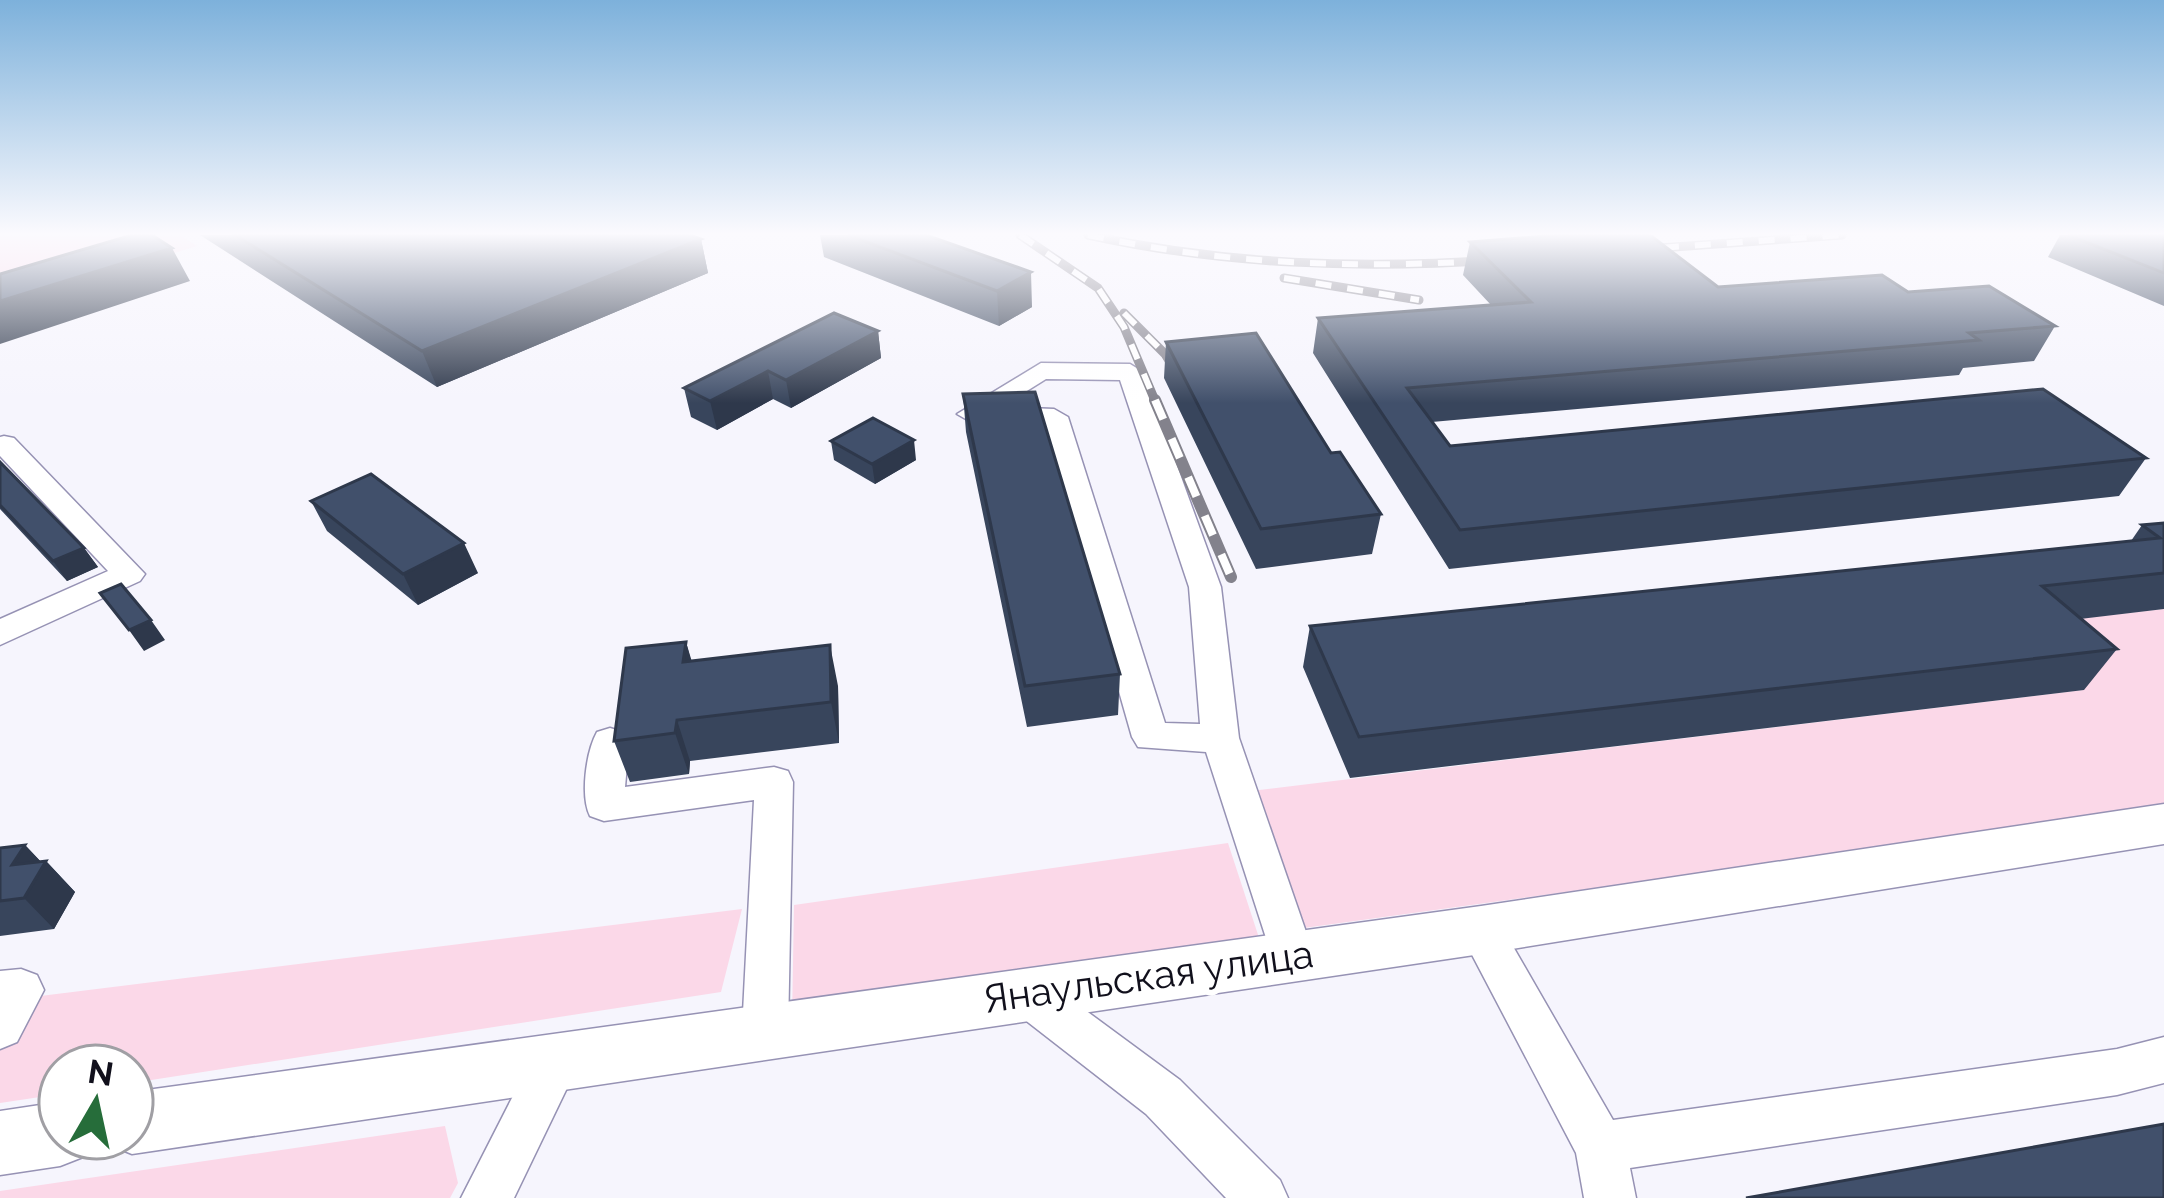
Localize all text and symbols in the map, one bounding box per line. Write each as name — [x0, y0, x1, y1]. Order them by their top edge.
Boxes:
street label: Янаульская улица — [980, 930, 1316, 1022]
north arrow — [36, 1042, 156, 1162]
text: N — [85, 1052, 116, 1094]

